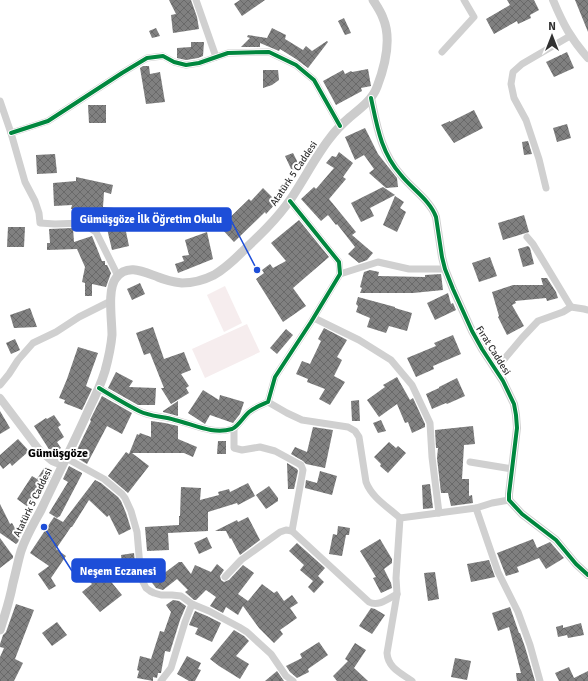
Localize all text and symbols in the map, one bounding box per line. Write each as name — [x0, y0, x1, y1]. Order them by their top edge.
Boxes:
north arrow — [532, 16, 572, 56]
text: N — [548, 20, 556, 33]
street label: Atatürk 5 Caddesi — [268, 139, 320, 208]
callout: Gümüşgöze İlk Öğretim Okulu — [72, 208, 231, 231]
text: Gümüşgöze İlk Öğretim Okulu — [80, 212, 222, 226]
street label: Fırat Caddesi — [473, 324, 513, 377]
district label: Gümüşgöze — [28, 446, 88, 461]
street label: Atatürk 5 Caddesi — [11, 466, 55, 539]
callout: Neşem Eczanesi — [72, 559, 165, 582]
text: Neşem Eczanesi — [80, 565, 156, 578]

